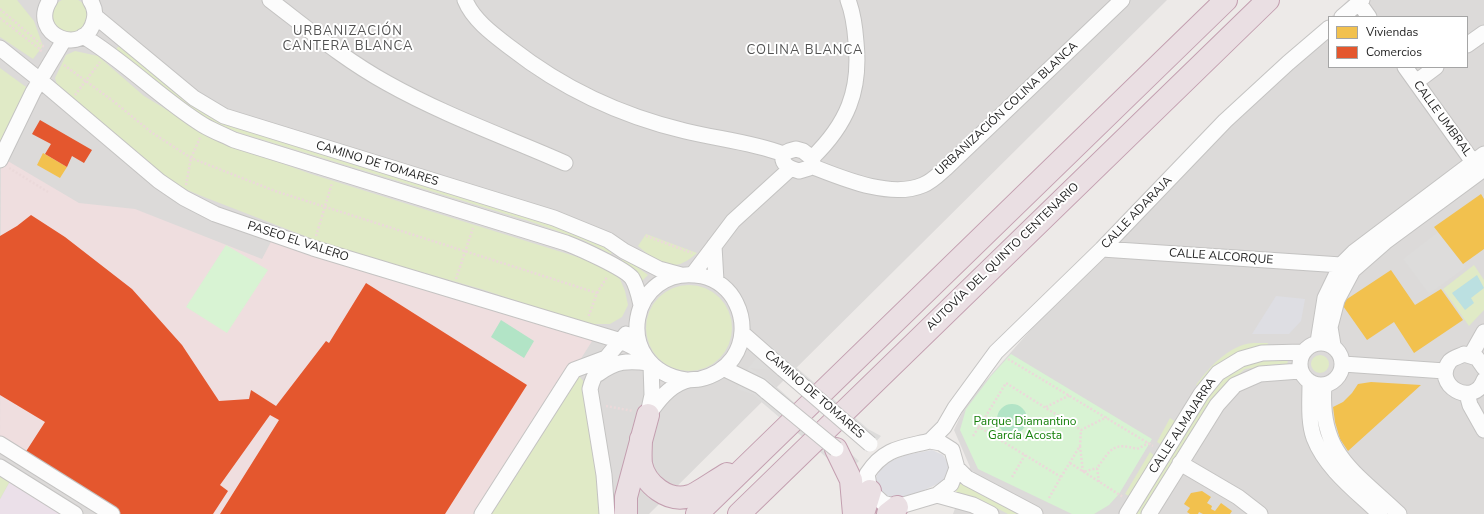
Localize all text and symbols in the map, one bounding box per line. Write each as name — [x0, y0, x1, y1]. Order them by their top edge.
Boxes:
legend — [1328, 16, 1468, 68]
district label: URBANIZACIÓN CANTERA BLANCA — [282, 24, 414, 55]
text: Viviendas — [1366, 24, 1418, 40]
street label: URBANIZACIÓN COLINA BLANCA — [933, 39, 1081, 179]
district label: COLINA BLANCA — [747, 43, 863, 59]
text: Comercios — [1366, 44, 1422, 60]
street label: CALLE UMBRAL — [1410, 78, 1474, 160]
street label: CAMINO DE TOMARES — [314, 139, 440, 189]
street label: CALLE ADARAJA — [1099, 174, 1175, 252]
street label: AUTOVÍA DEL QUINTO CENTENARIO — [924, 180, 1082, 334]
street label: PASEO EL VALERO — [246, 219, 350, 265]
street label: CALLE ALCORQUE — [1168, 246, 1274, 268]
street label: CAMINO DE TOMARES — [761, 348, 867, 442]
street label: CALLE ALMAJARRA — [1147, 375, 1219, 477]
park label: Parque Diamantino García Acosta — [973, 415, 1077, 443]

